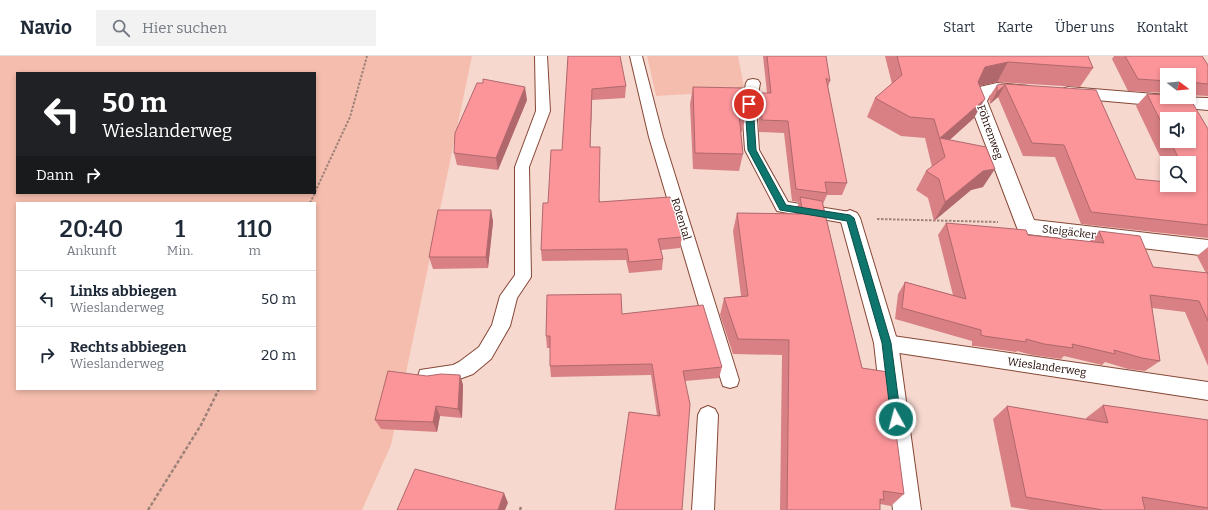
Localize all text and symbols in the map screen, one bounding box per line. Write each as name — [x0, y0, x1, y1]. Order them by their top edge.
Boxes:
search box — [96, 10, 376, 46]
text: Navio — [20, 16, 72, 39]
icon: search — [110, 17, 132, 39]
text: Hier suchen — [142, 19, 227, 37]
text: Start — [943, 19, 975, 36]
text: Karte — [997, 19, 1033, 36]
text: Über uns — [1055, 19, 1114, 36]
text: Kontakt — [1136, 19, 1188, 36]
north arrow — [1160, 68, 1196, 104]
map controls — [1160, 68, 1196, 192]
text: 50 m — [102, 86, 167, 119]
pin — [732, 87, 766, 121]
icon: left — [36, 88, 88, 140]
icon: arrive — [738, 93, 760, 115]
street label: Föhrenweg — [974, 103, 1006, 161]
button: sound — [1160, 112, 1196, 148]
text: Wieslanderweg — [102, 120, 232, 142]
button: search — [1160, 156, 1196, 192]
icon: right — [82, 164, 104, 186]
text: Dann — [36, 166, 74, 184]
street label: Rotental — [668, 196, 694, 242]
text: 20:40 — [60, 215, 123, 243]
text: 1 — [175, 215, 185, 243]
text: 110 — [237, 215, 272, 243]
street label: Steigäcker — [1042, 222, 1097, 242]
text: Ankunft — [66, 243, 116, 258]
text: Min. — [167, 243, 193, 258]
text: m — [248, 243, 261, 258]
text: Links abbiegen — [70, 282, 177, 300]
icon: left — [36, 288, 58, 310]
text: 50 m — [261, 290, 296, 308]
text: Wieslanderweg — [70, 300, 164, 315]
text: Rechts abbiegen — [70, 338, 186, 356]
icon: right — [36, 344, 58, 366]
text: 20 m — [261, 346, 296, 364]
street label: Wieslanderweg — [1007, 355, 1087, 379]
text: Wieslanderweg — [70, 356, 164, 371]
position arrow — [875, 398, 917, 440]

